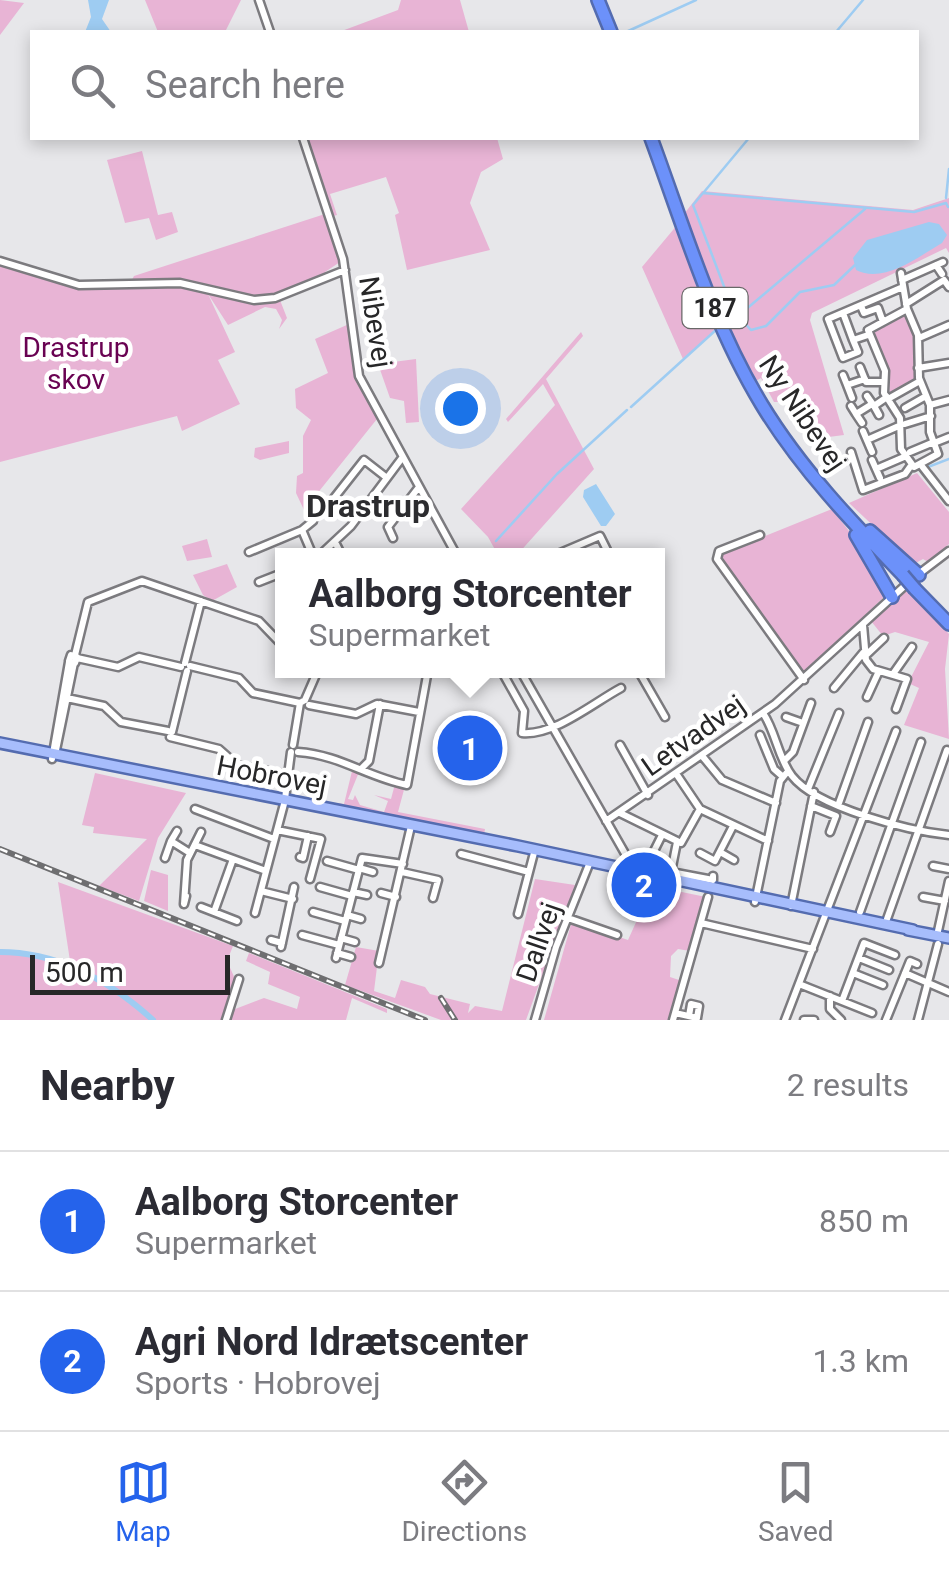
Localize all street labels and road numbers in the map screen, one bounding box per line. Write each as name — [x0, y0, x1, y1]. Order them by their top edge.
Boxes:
street label: Nibevej — [352, 274, 399, 370]
road number: 187 — [682, 288, 748, 328]
street label: Ny Nibevej — [752, 349, 853, 477]
street label: Letvadvej — [635, 688, 751, 783]
street label: Hobrovej — [214, 749, 330, 802]
street label: Dallvej — [509, 898, 567, 986]

